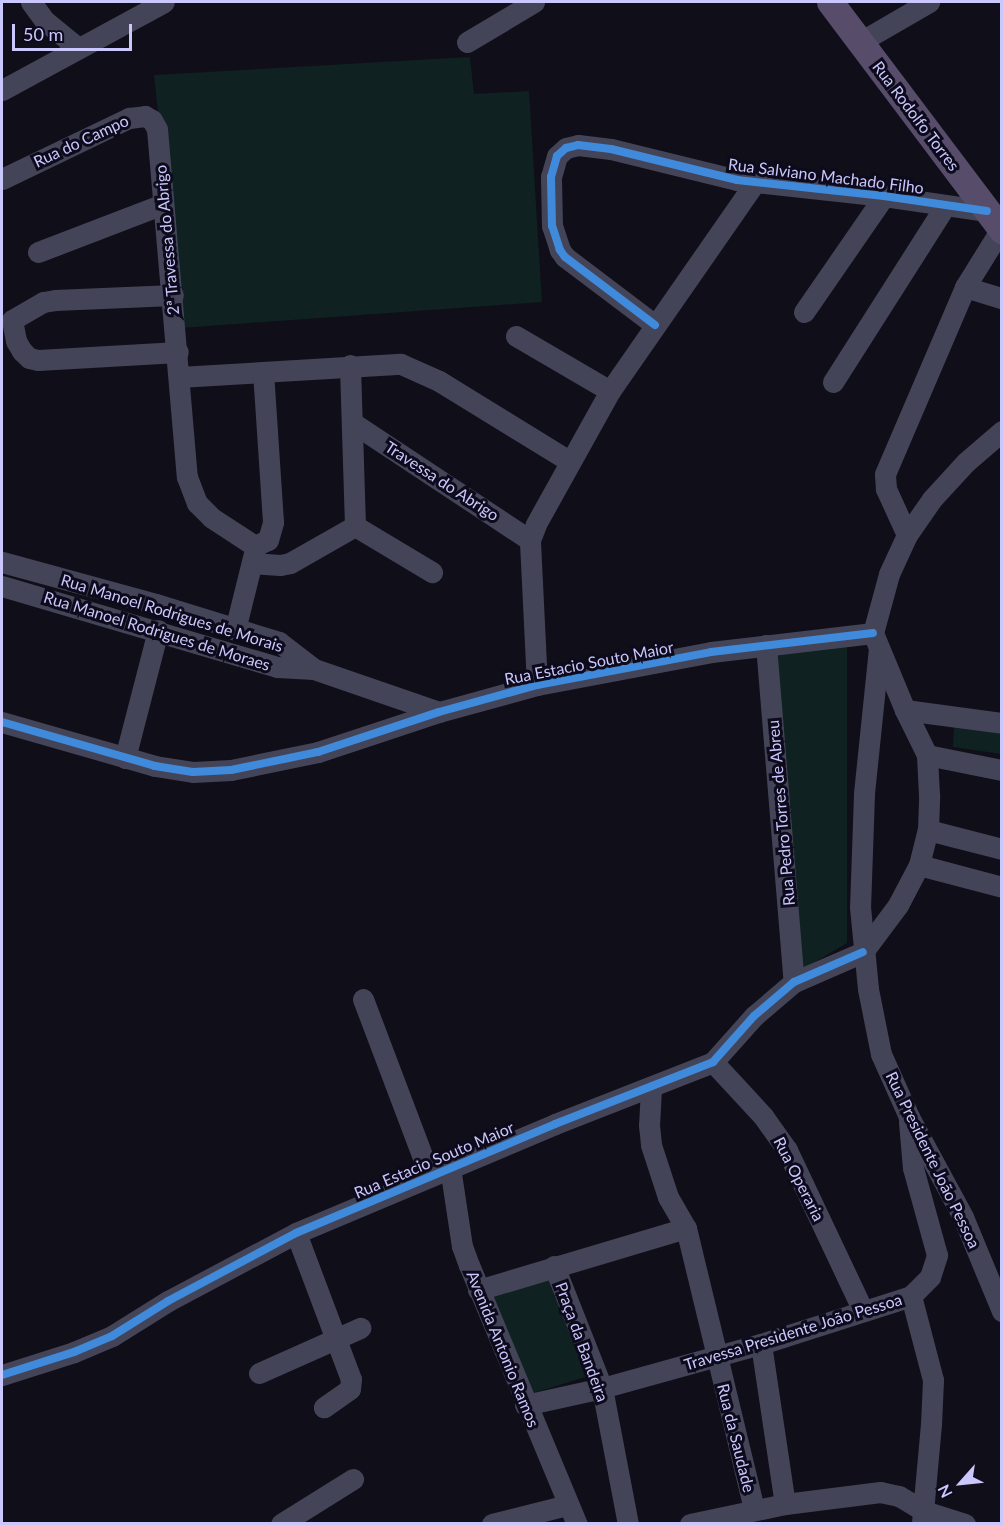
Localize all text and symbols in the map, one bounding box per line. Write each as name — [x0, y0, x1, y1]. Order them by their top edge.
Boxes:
scale bar — [15, 12, 135, 50]
text: 50 m — [23, 23, 63, 45]
street label: Rua Rodolfo Torres — [868, 57, 964, 175]
street label: Rua do Campo — [30, 111, 132, 171]
street label: Rua Salviano Machado Filho — [727, 154, 925, 198]
street label: 2ª Travessa do Abrigo — [151, 164, 183, 316]
street label: Travessa do Abrigo — [381, 437, 503, 525]
street label: Rua Manoel Rodrigues de Morais — [59, 570, 285, 656]
street label: Rua Manoel Rodrigues de Moraes — [42, 587, 272, 675]
street label: Rua Estacio Souto Maior — [503, 637, 675, 689]
street label: Rua Pedro Torres de Abreu — [763, 719, 799, 907]
street label: Rua Presidente João Pessoa — [882, 1068, 984, 1252]
street label: Rua Estacio Souto Maior — [351, 1118, 517, 1202]
street label: Rua Operaria — [770, 1134, 828, 1224]
street label: Avenida Antonio Ramos — [463, 1268, 543, 1430]
street label: Praça da Bandeira — [551, 1280, 613, 1404]
street label: Travessa Presidente João Pessoa — [681, 1290, 905, 1374]
street label: Rua da Saudade — [713, 1382, 759, 1494]
north arrow — [931, 1453, 991, 1513]
text: N — [933, 1482, 956, 1501]

